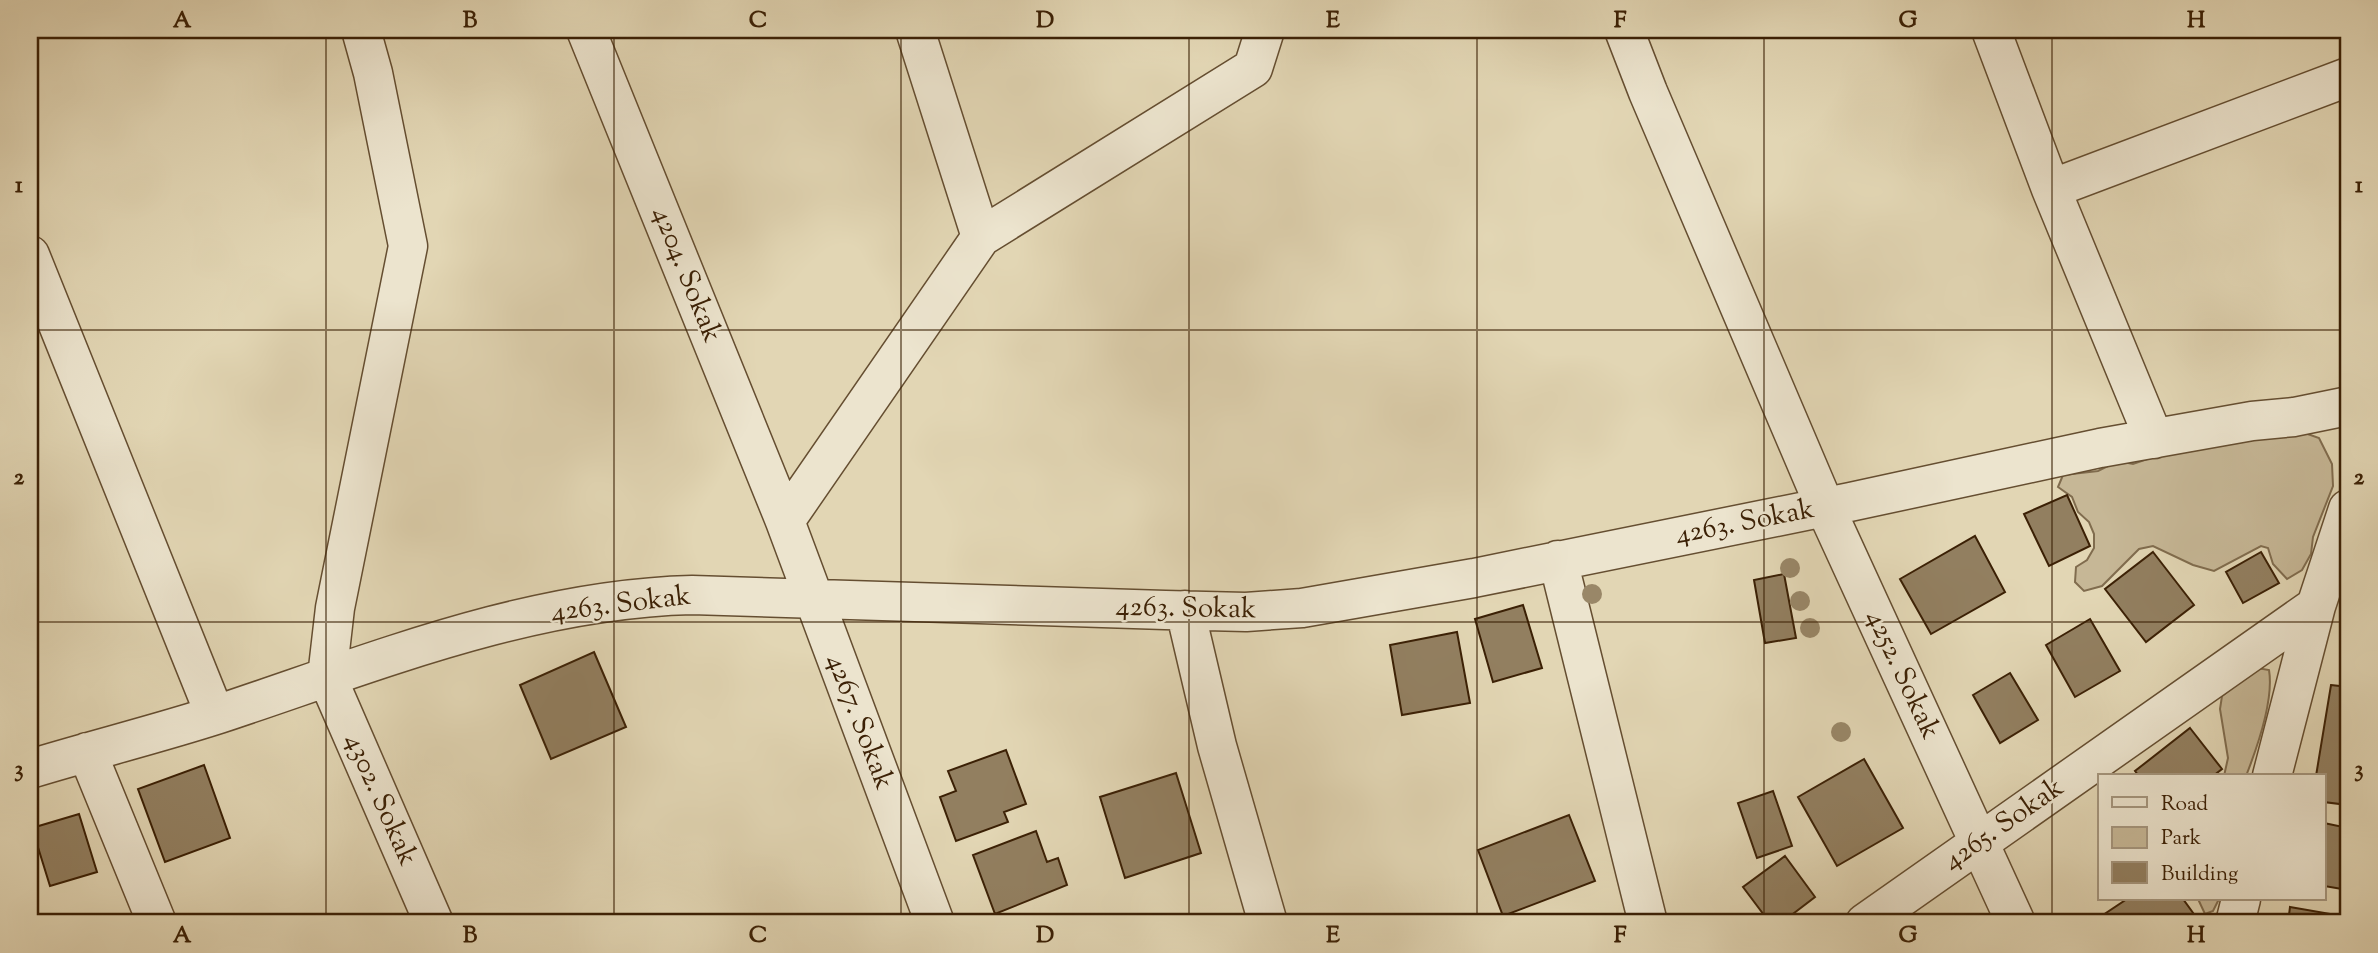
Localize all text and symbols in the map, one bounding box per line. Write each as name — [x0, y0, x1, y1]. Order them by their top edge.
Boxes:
text: A — [173, 5, 192, 38]
text: B — [463, 5, 478, 38]
text: C — [749, 5, 767, 38]
text: D — [1036, 5, 1054, 38]
text: E — [1326, 5, 1340, 38]
text: F — [1614, 5, 1627, 38]
text: G — [1899, 5, 1918, 38]
text: H — [2187, 5, 2206, 38]
text: 1 — [15, 170, 23, 203]
text: 1 — [2355, 170, 2363, 203]
street label: 4204. Sokak — [641, 201, 731, 349]
text: 2 — [14, 462, 25, 495]
text: 2 — [2354, 462, 2365, 495]
street label: 4263. Sokak — [1672, 490, 1818, 556]
street label: 4263. Sokak — [549, 577, 693, 633]
street label: 4263. Sokak — [1115, 588, 1257, 630]
street label: 4252. Sokak — [1855, 604, 1949, 746]
street label: 4267. Sokak — [815, 648, 903, 796]
street label: 4302. Sokak — [333, 727, 427, 873]
text: 3 — [14, 754, 24, 787]
text: 3 — [2354, 754, 2364, 787]
street label: 4265. Sokak — [1936, 769, 2072, 881]
legend — [2098, 774, 2326, 900]
text: Road — [2161, 790, 2208, 820]
text: Park — [2161, 824, 2202, 854]
text: Building — [2161, 860, 2238, 890]
text: A — [173, 920, 192, 953]
text: B — [463, 920, 478, 953]
text: C — [749, 920, 767, 953]
text: D — [1036, 920, 1054, 953]
text: E — [1326, 920, 1340, 953]
text: F — [1614, 920, 1627, 953]
text: G — [1899, 920, 1918, 953]
text: H — [2187, 920, 2206, 953]

